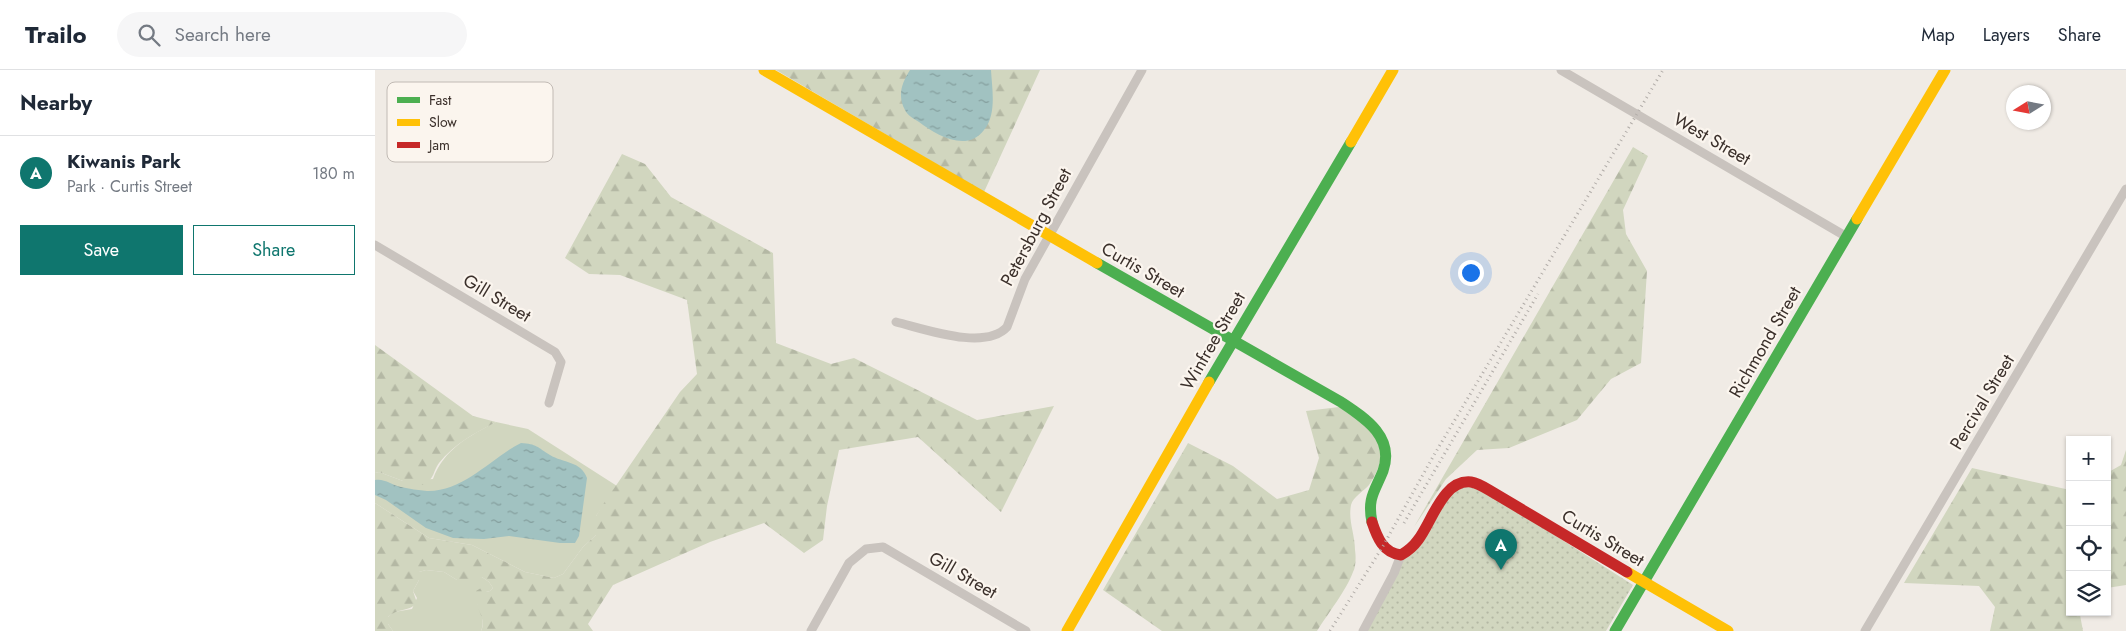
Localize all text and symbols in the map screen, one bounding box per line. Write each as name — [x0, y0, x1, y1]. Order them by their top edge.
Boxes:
search box — [117, 12, 467, 57]
text: Trailo — [25, 17, 87, 52]
icon: search — [135, 21, 163, 49]
text: Search here — [175, 21, 271, 48]
text: Map — [1921, 22, 1955, 48]
text: Layers — [1983, 22, 2030, 48]
text: Share — [2058, 22, 2101, 48]
legend — [387, 82, 553, 162]
north arrow — [2006, 85, 2051, 130]
text: Nearby — [20, 88, 92, 118]
text: Fast — [429, 90, 452, 110]
street label: West Street — [1668, 106, 1756, 172]
text: Slow — [429, 112, 457, 132]
text: Jam — [427, 135, 450, 155]
text: Kiwanis Park — [67, 148, 181, 175]
text: A — [30, 162, 42, 185]
text: 180 m — [312, 162, 355, 185]
street label: Petersburg Street — [994, 163, 1078, 290]
text: Park · Curtis Street — [67, 175, 192, 198]
button: Save — [20, 225, 183, 275]
button: Share — [193, 225, 355, 275]
street label: Curtis Street — [1096, 236, 1190, 305]
your location — [1458, 260, 1484, 286]
street label: Gill Street — [458, 267, 537, 329]
street label: Richmond Street — [1723, 281, 1808, 403]
street label: Winfree Street — [1174, 286, 1252, 395]
street label: Percival Street — [1943, 349, 2021, 454]
map controls — [2066, 436, 2111, 616]
button: + — [2066, 436, 2111, 481]
button: − — [2066, 481, 2111, 526]
street label: Curtis Street — [1557, 503, 1650, 573]
button: locate — [2066, 526, 2111, 571]
pin: A — [1485, 529, 1517, 570]
street label: Gill Street — [924, 545, 1003, 605]
button: layers — [2066, 571, 2111, 616]

